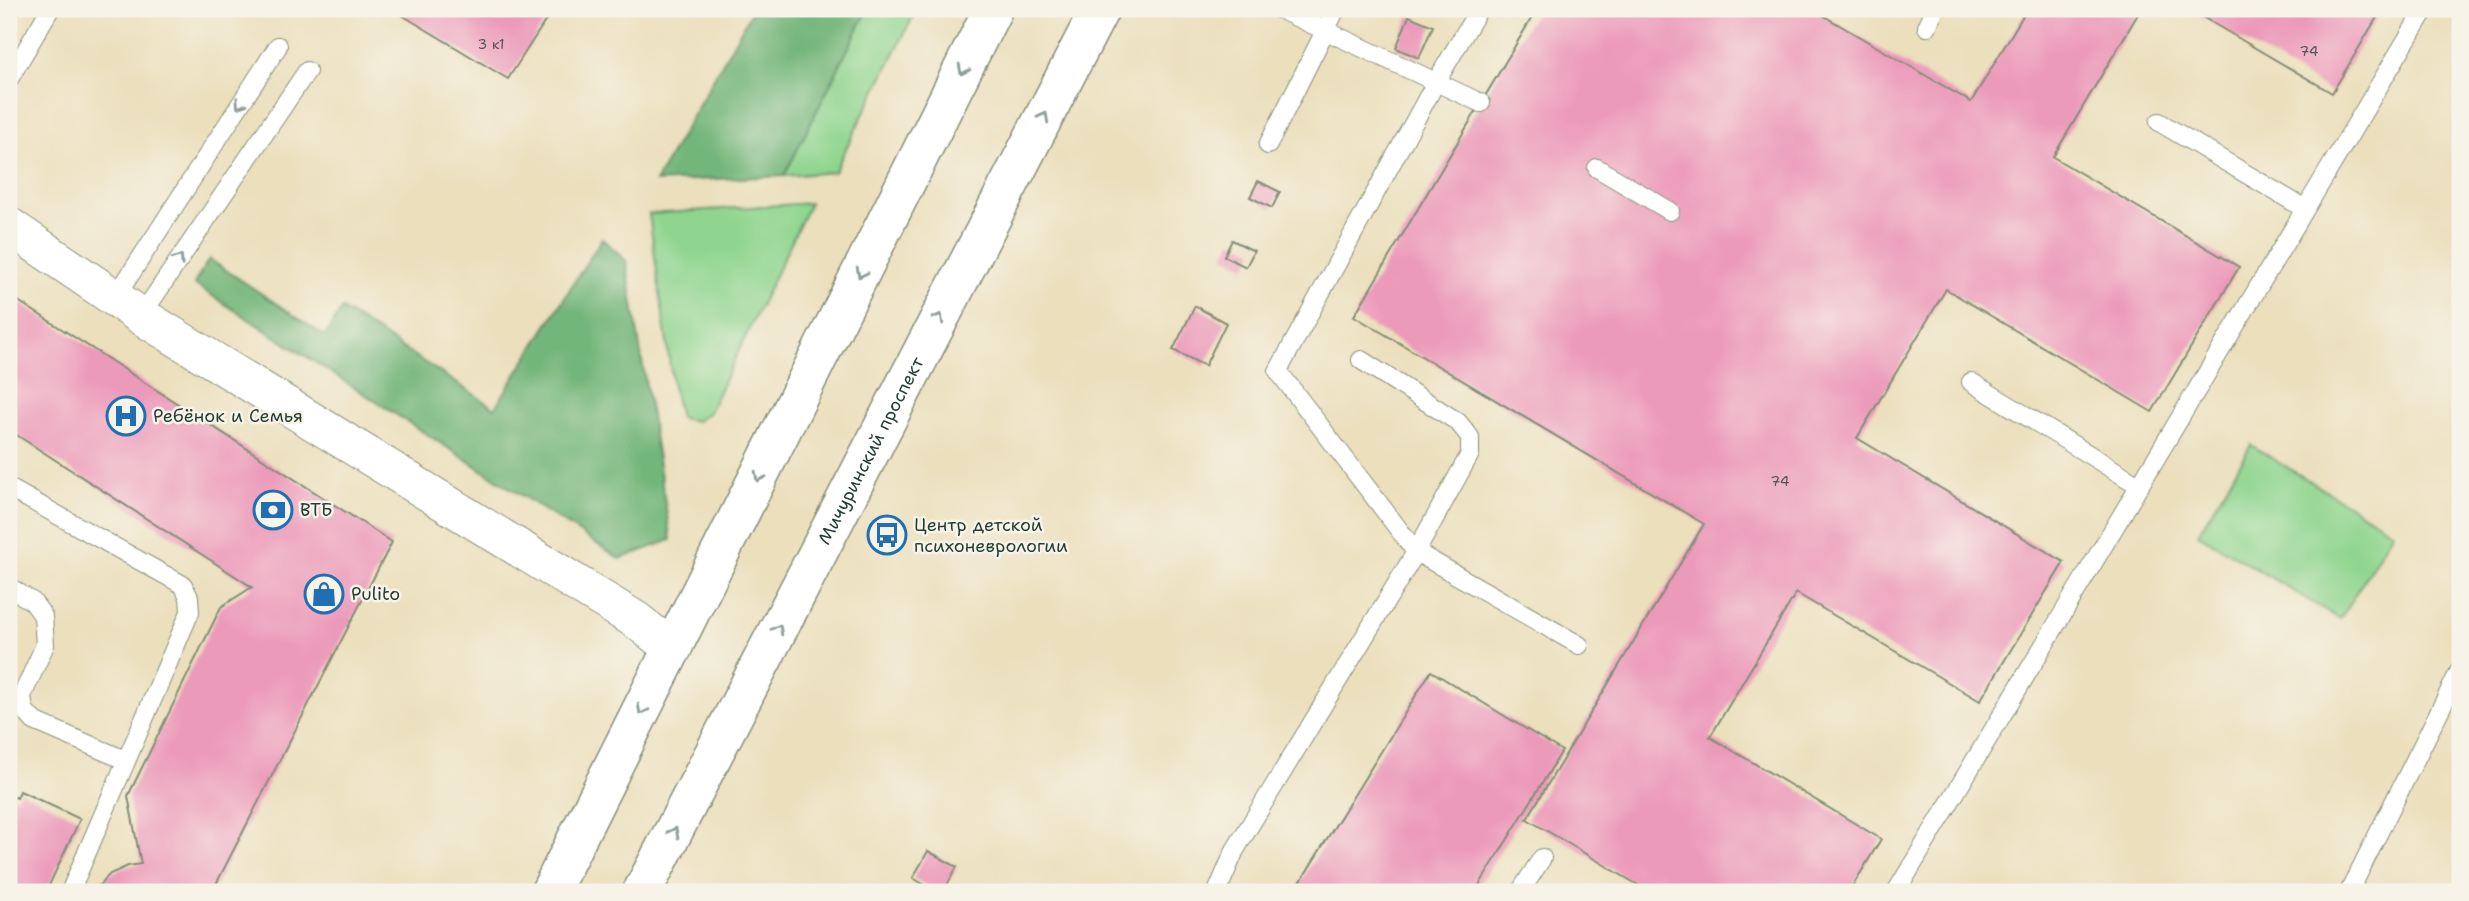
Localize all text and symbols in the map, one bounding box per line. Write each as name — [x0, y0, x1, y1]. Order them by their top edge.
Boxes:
house number: 3 к1 — [477, 35, 505, 53]
house number: 74 — [2300, 42, 2319, 60]
one-way arrow — [957, 63, 971, 75]
one-way arrow — [236, 96, 249, 109]
one-way arrow — [1035, 111, 1049, 124]
one-way arrow — [171, 254, 183, 267]
one-way arrow — [855, 266, 869, 278]
one-way arrow — [930, 313, 944, 326]
street label: Мичуринский проспект — [812, 352, 930, 549]
hospital icon: Ребёнок и Семья — [105, 395, 147, 437]
place label: Ребёнок и Семья — [153, 404, 303, 428]
one-way arrow — [754, 470, 768, 482]
house number: 74 — [1771, 472, 1790, 490]
bank icon: ВТБ — [252, 489, 294, 531]
place label: ВТБ — [300, 498, 333, 522]
place label: Центр детской психоневрологии — [914, 513, 1068, 558]
bus stop icon: Центр детской психоневрологии — [866, 514, 908, 556]
shop icon: Pulito — [303, 573, 345, 615]
place label: Pulito — [351, 582, 400, 606]
one-way arrow — [769, 624, 783, 636]
one-way arrow — [636, 703, 650, 715]
one-way arrow — [665, 826, 679, 839]

